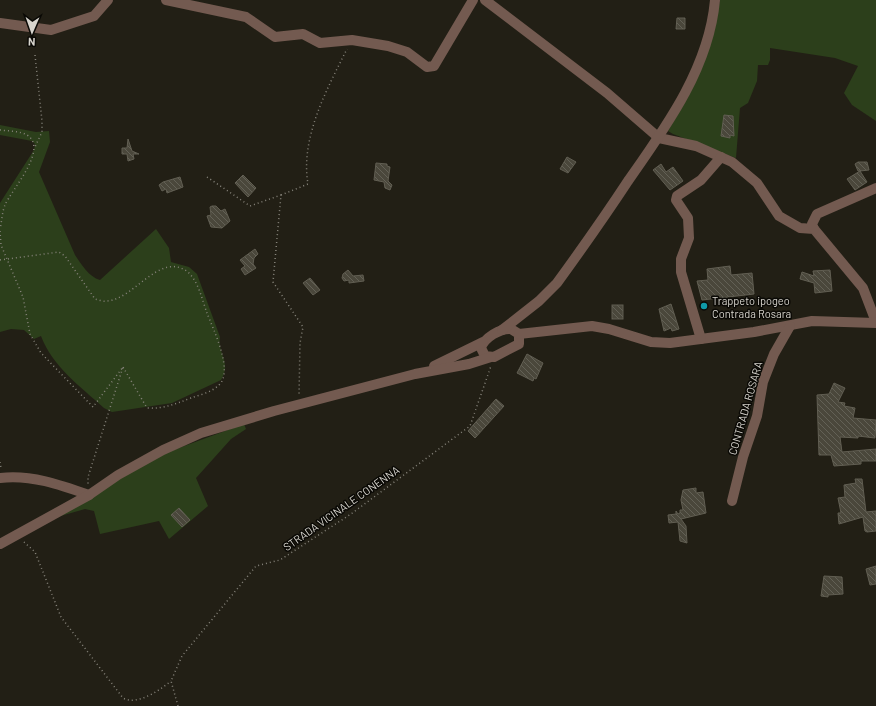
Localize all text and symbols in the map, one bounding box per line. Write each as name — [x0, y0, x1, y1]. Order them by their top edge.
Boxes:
north arrow — [12, 12, 52, 52]
text: N — [28, 36, 36, 49]
place label: Trappeto ipogeo Contrada Rosara — [712, 294, 791, 320]
marker: Trappeto ipogeo Contrada Rosara — [699, 301, 709, 311]
street label: CONTRADA ROSARA — [725, 359, 765, 456]
street label: STRADA VICINALE CONENNA — [280, 463, 402, 553]

